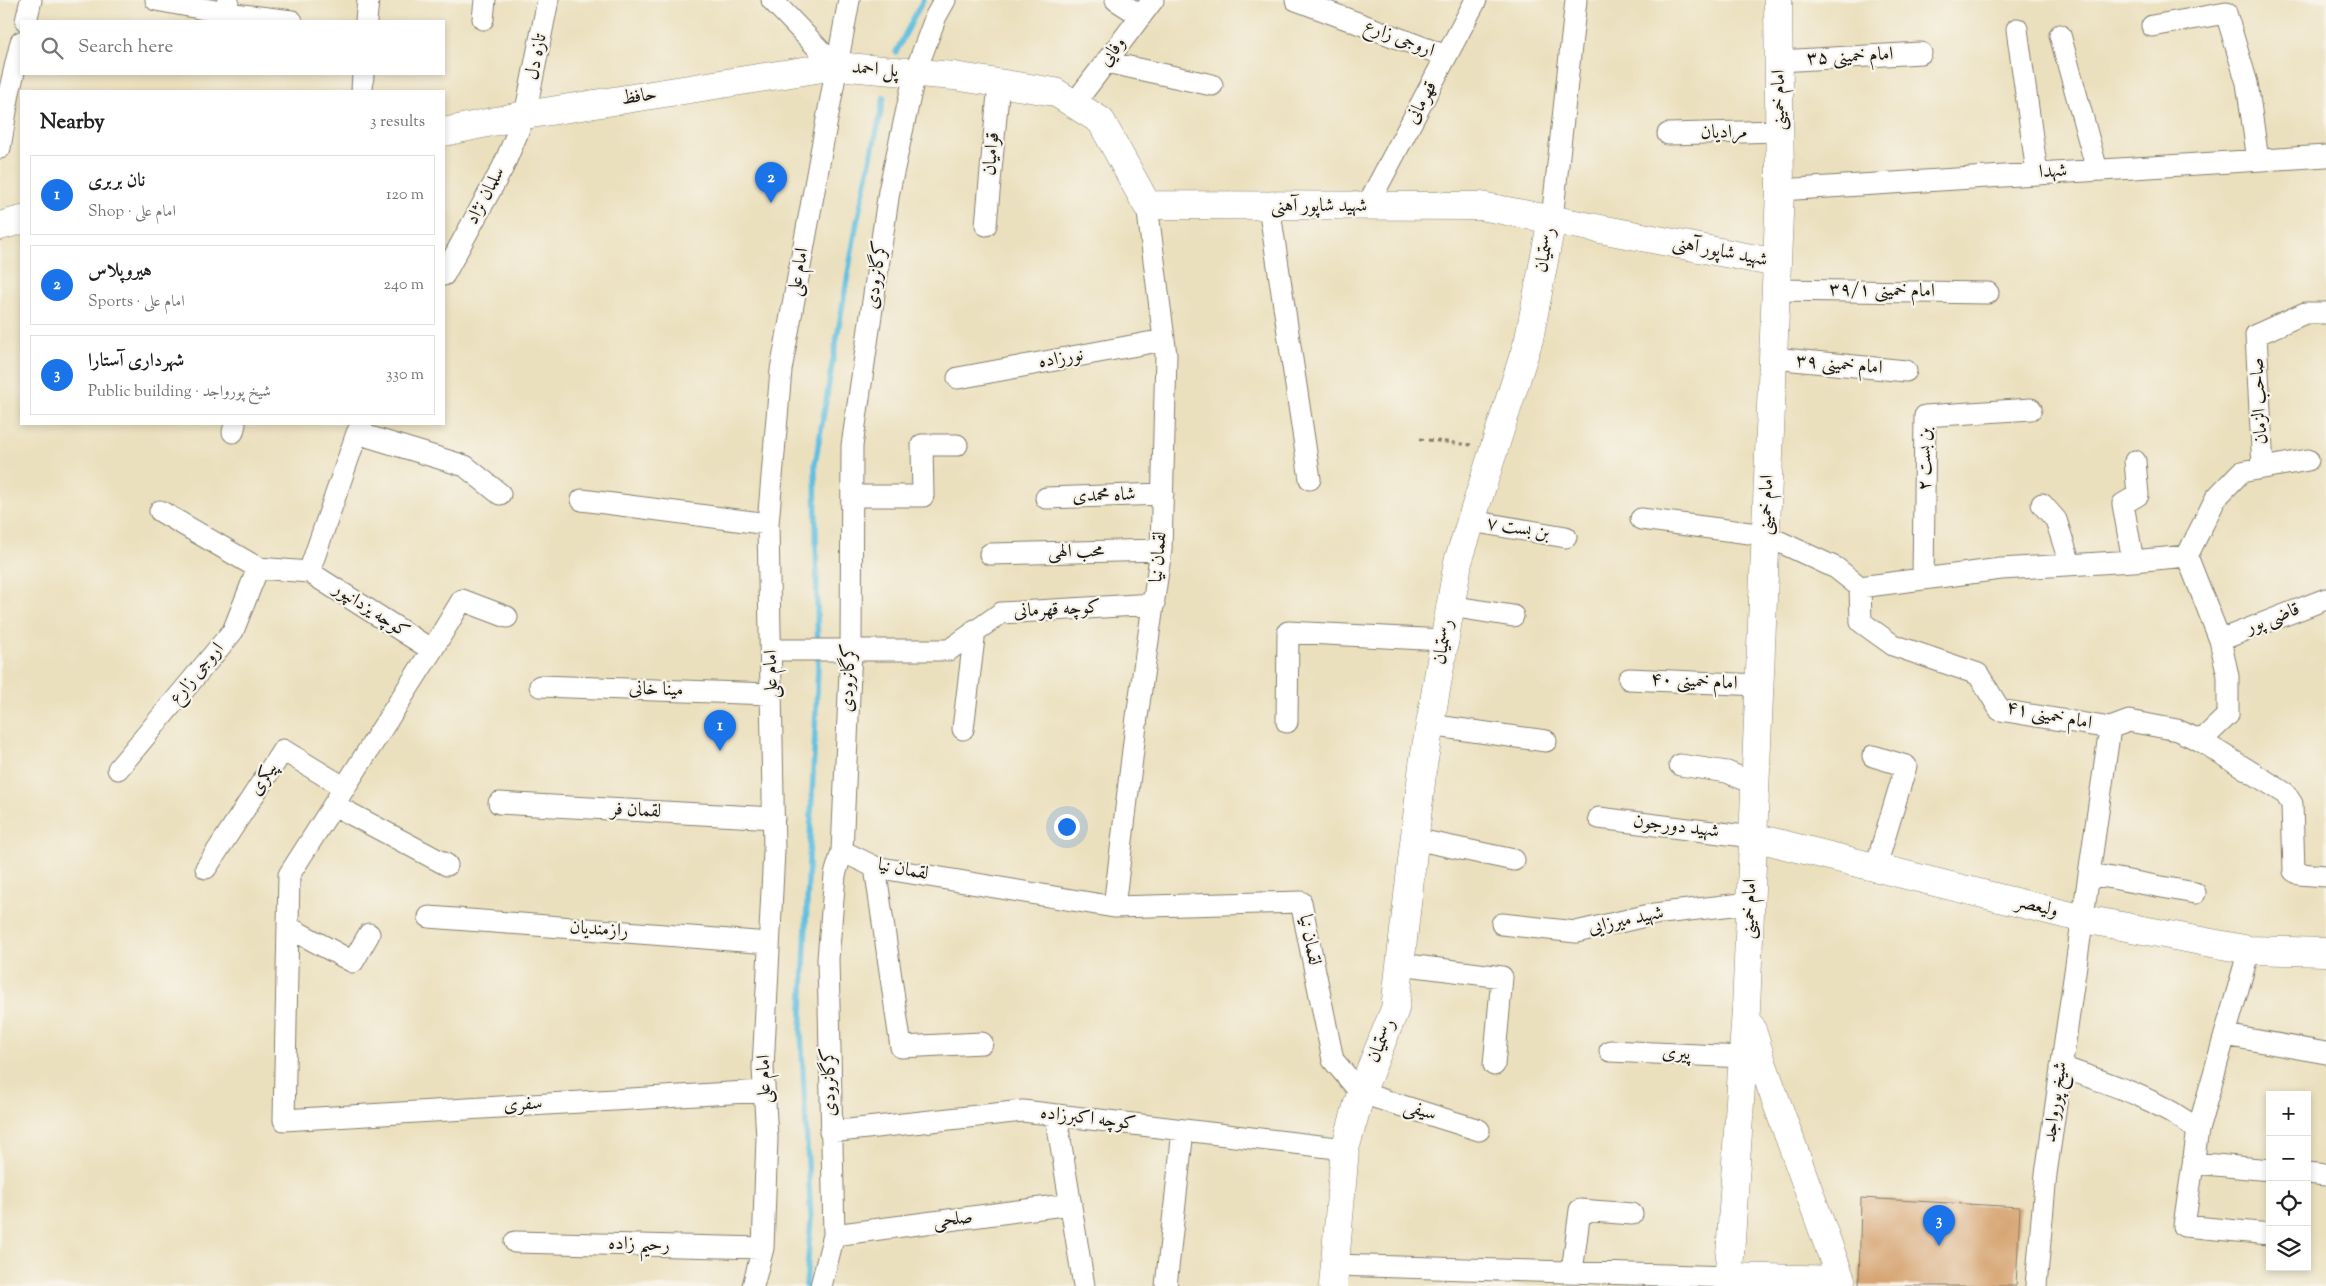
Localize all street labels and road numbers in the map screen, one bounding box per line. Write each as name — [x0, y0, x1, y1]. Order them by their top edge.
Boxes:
street label: اروجی زارع — [1360, 13, 1438, 65]
street label: تازه دل — [519, 31, 555, 82]
street label: وفایی — [1093, 31, 1133, 73]
street label: امام خمینی ۳۵ — [1806, 41, 1894, 74]
street label: پل احمد — [850, 55, 901, 86]
street label: امام خمینی — [1766, 70, 1794, 130]
street label: قهرمانی — [1399, 77, 1445, 129]
street label: حافظ — [619, 81, 659, 113]
street label: مرادیان — [1700, 119, 1748, 147]
street label: قوامیان — [977, 131, 1007, 177]
street label: شهدا — [2038, 158, 2068, 186]
street label: سلمان نژاد — [460, 162, 512, 230]
street label: شهید شاپور آهنی — [1271, 193, 1367, 220]
street label: رستمیان — [1528, 225, 1564, 275]
street label: شهید شاپور آهنی — [1670, 230, 1770, 274]
street label: کرگانرودی — [859, 239, 895, 311]
street label: امام علی — [781, 246, 817, 298]
street label: امام خمینی ۳۹/۱ — [1829, 277, 1935, 306]
street label: نورزاده — [1036, 342, 1086, 376]
street label: امام خمینی ۳۹ — [1794, 348, 1884, 383]
street label: صاحب الزمان — [2244, 357, 2276, 445]
street label: بن بست ۲ — [1912, 427, 1939, 491]
street label: امام خمینی — [1752, 474, 1783, 536]
street label: شاه محمدی — [1072, 481, 1136, 511]
street label: بن بست ۷ — [1484, 510, 1552, 548]
street label: لقمان نیا — [1143, 530, 1175, 584]
street label: محب الهی — [1048, 538, 1105, 566]
street label: کوچه یزدانپور — [326, 575, 414, 646]
street label: کوچه قهرمانی — [1013, 594, 1101, 626]
street label: قاضی پور — [2240, 596, 2304, 642]
street label: رستمیان — [1427, 617, 1461, 667]
street label: اروجی زارع — [163, 637, 231, 711]
street label: کرگانرودی — [834, 643, 864, 713]
street label: امام علی — [758, 649, 787, 698]
street label: امام خمینی ۴۰ — [1650, 666, 1738, 699]
street label: مینا خانی — [628, 676, 684, 704]
street label: امام خمینی ۴۱ — [2003, 694, 2094, 739]
street label: پیکری — [243, 757, 285, 801]
street label: لقمان فر — [608, 796, 662, 826]
street label: شهید دورجون — [1631, 808, 1721, 846]
street label: لقمان نیا — [875, 852, 931, 888]
street label: امام خمینی — [1735, 878, 1766, 940]
street label: ولیعصر — [2011, 888, 2061, 925]
street label: شهید میرزایی — [1586, 900, 1666, 942]
street label: لقمان نیا — [1291, 912, 1327, 968]
street label: رازمندیان — [569, 914, 629, 946]
street label: رستمیان — [1361, 1015, 1403, 1067]
street label: پیری — [1661, 1040, 1692, 1068]
street label: کرگانرودی — [816, 1047, 844, 1117]
street label: امام علی — [751, 1054, 780, 1103]
street label: شیخ پورواجد — [2037, 1060, 2077, 1145]
street label: سفری — [503, 1090, 543, 1120]
street label: سیفی — [1400, 1093, 1440, 1129]
street label: کوچه اکبرزاده — [1039, 1100, 1137, 1138]
street label: صلحی — [932, 1204, 974, 1236]
street label: رحیم زاده — [607, 1230, 670, 1264]

